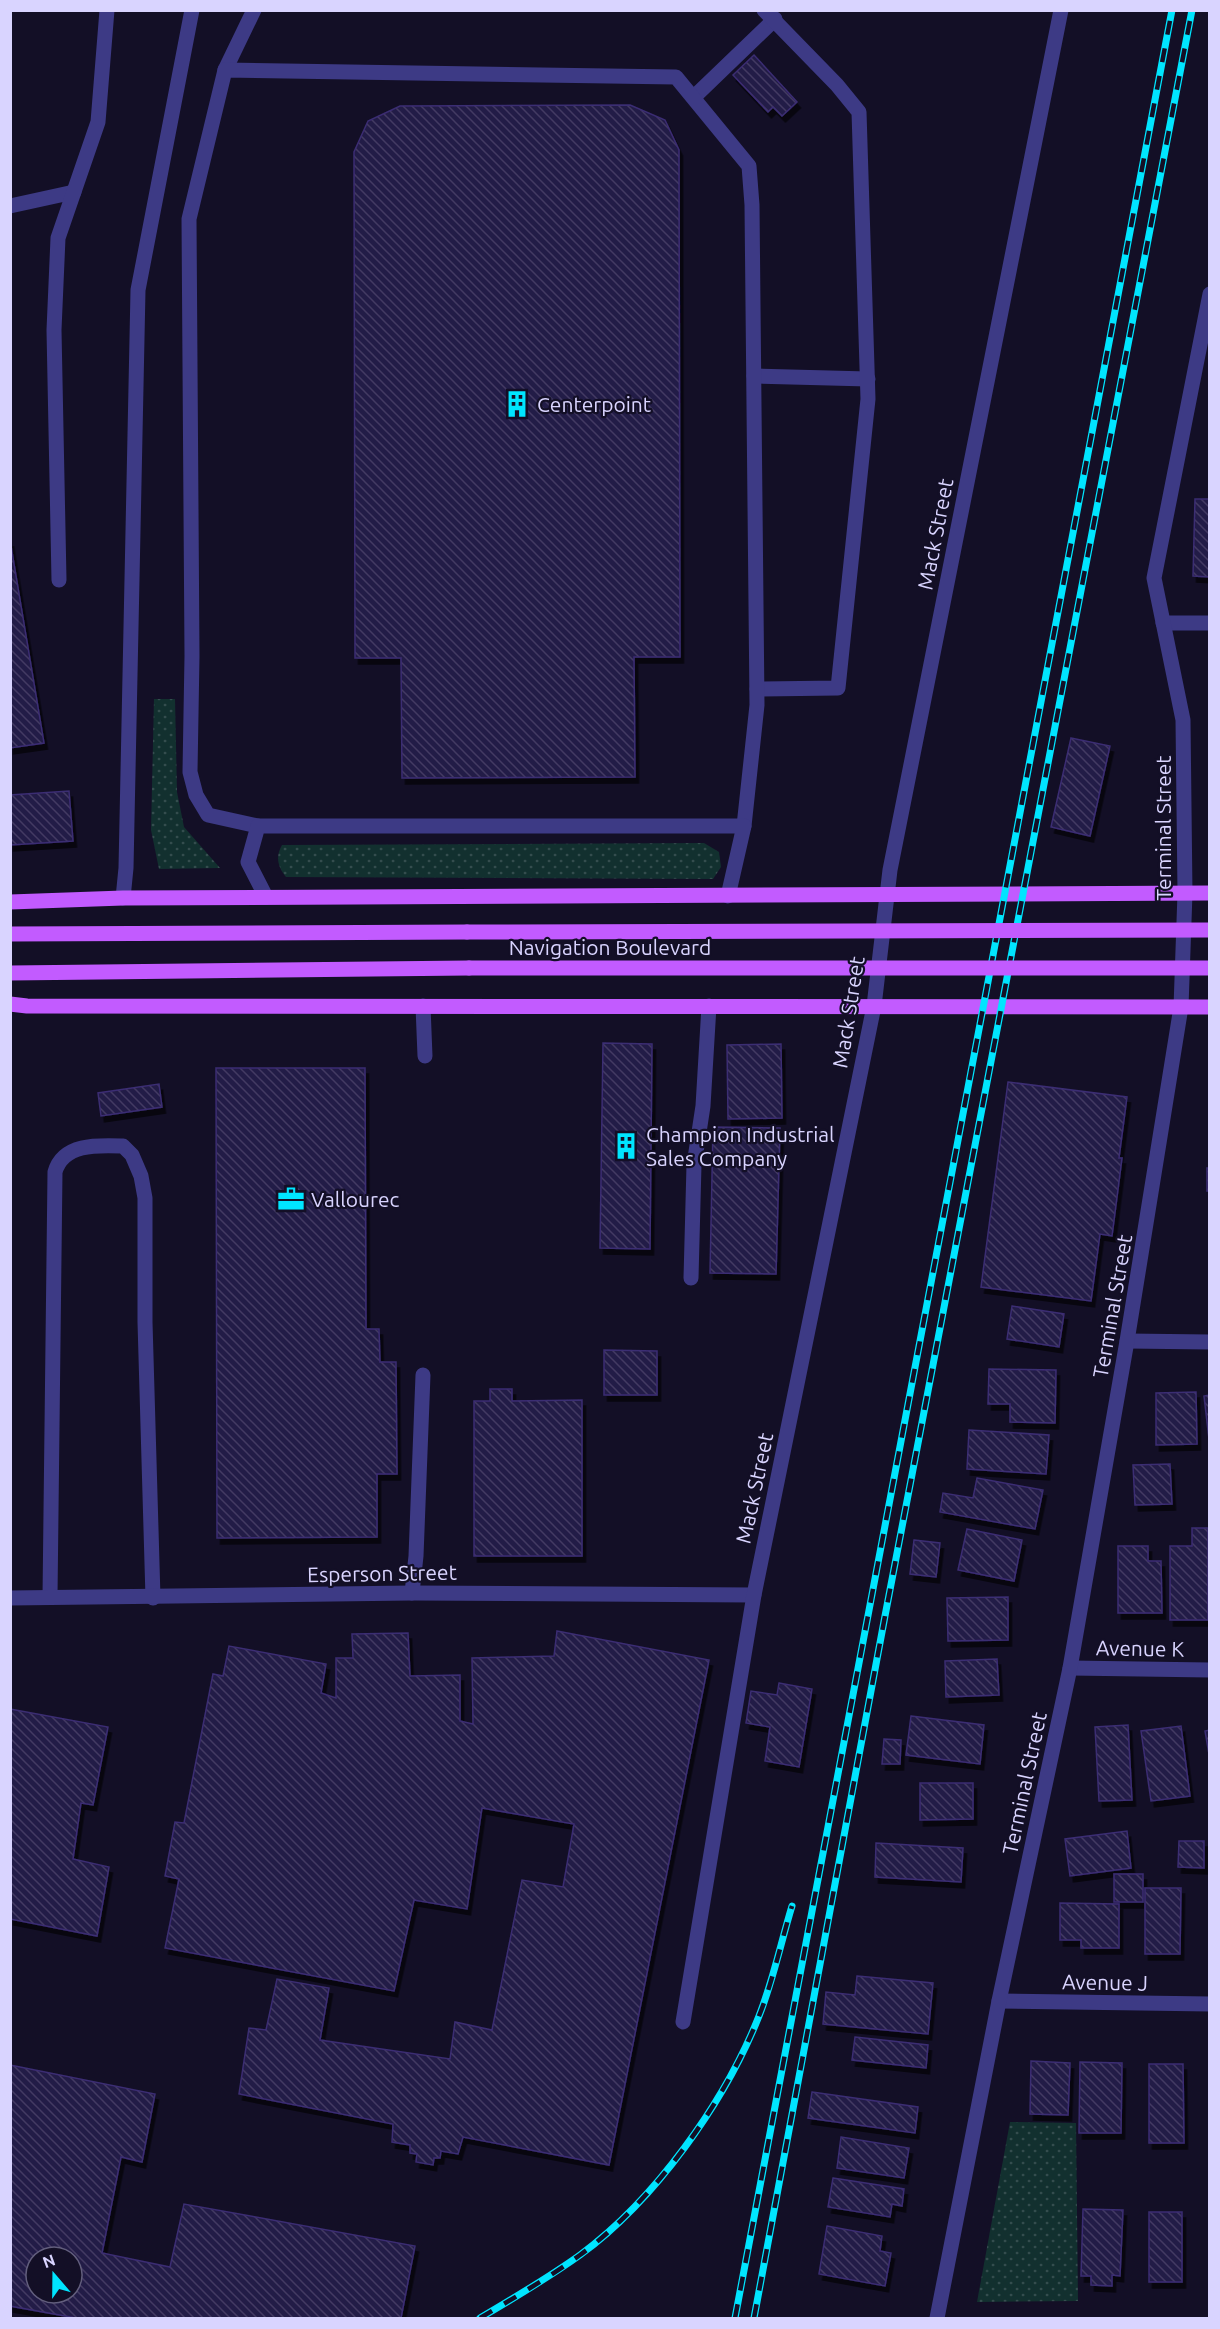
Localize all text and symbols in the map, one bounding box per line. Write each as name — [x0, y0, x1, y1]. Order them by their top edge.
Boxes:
building icon: Centerpoint — [502, 389, 532, 419]
place label: Centerpoint — [537, 392, 651, 416]
street label: Mack Street — [912, 476, 958, 592]
street label: Terminal Street — [1151, 755, 1175, 901]
street label: Navigation Boulevard — [509, 935, 711, 959]
street label: Mack Street — [827, 954, 869, 1070]
place label: Champion Industrial Sales Company — [646, 1122, 835, 1170]
building icon: Champion Industrial Sales Company — [611, 1131, 641, 1161]
office icon: Vallourec — [276, 1184, 306, 1214]
place label: Vallourec — [311, 1187, 400, 1211]
street label: Terminal Street — [1088, 1232, 1136, 1380]
street label: Mack Street — [731, 1430, 777, 1546]
street label: Esperson Street — [307, 1560, 457, 1586]
street label: Avenue K — [1096, 1635, 1185, 1661]
street label: Terminal Street — [997, 1709, 1051, 1857]
street label: Avenue J — [1062, 1969, 1148, 1995]
north arrow — [24, 2245, 84, 2305]
text: N — [40, 2250, 58, 2271]

